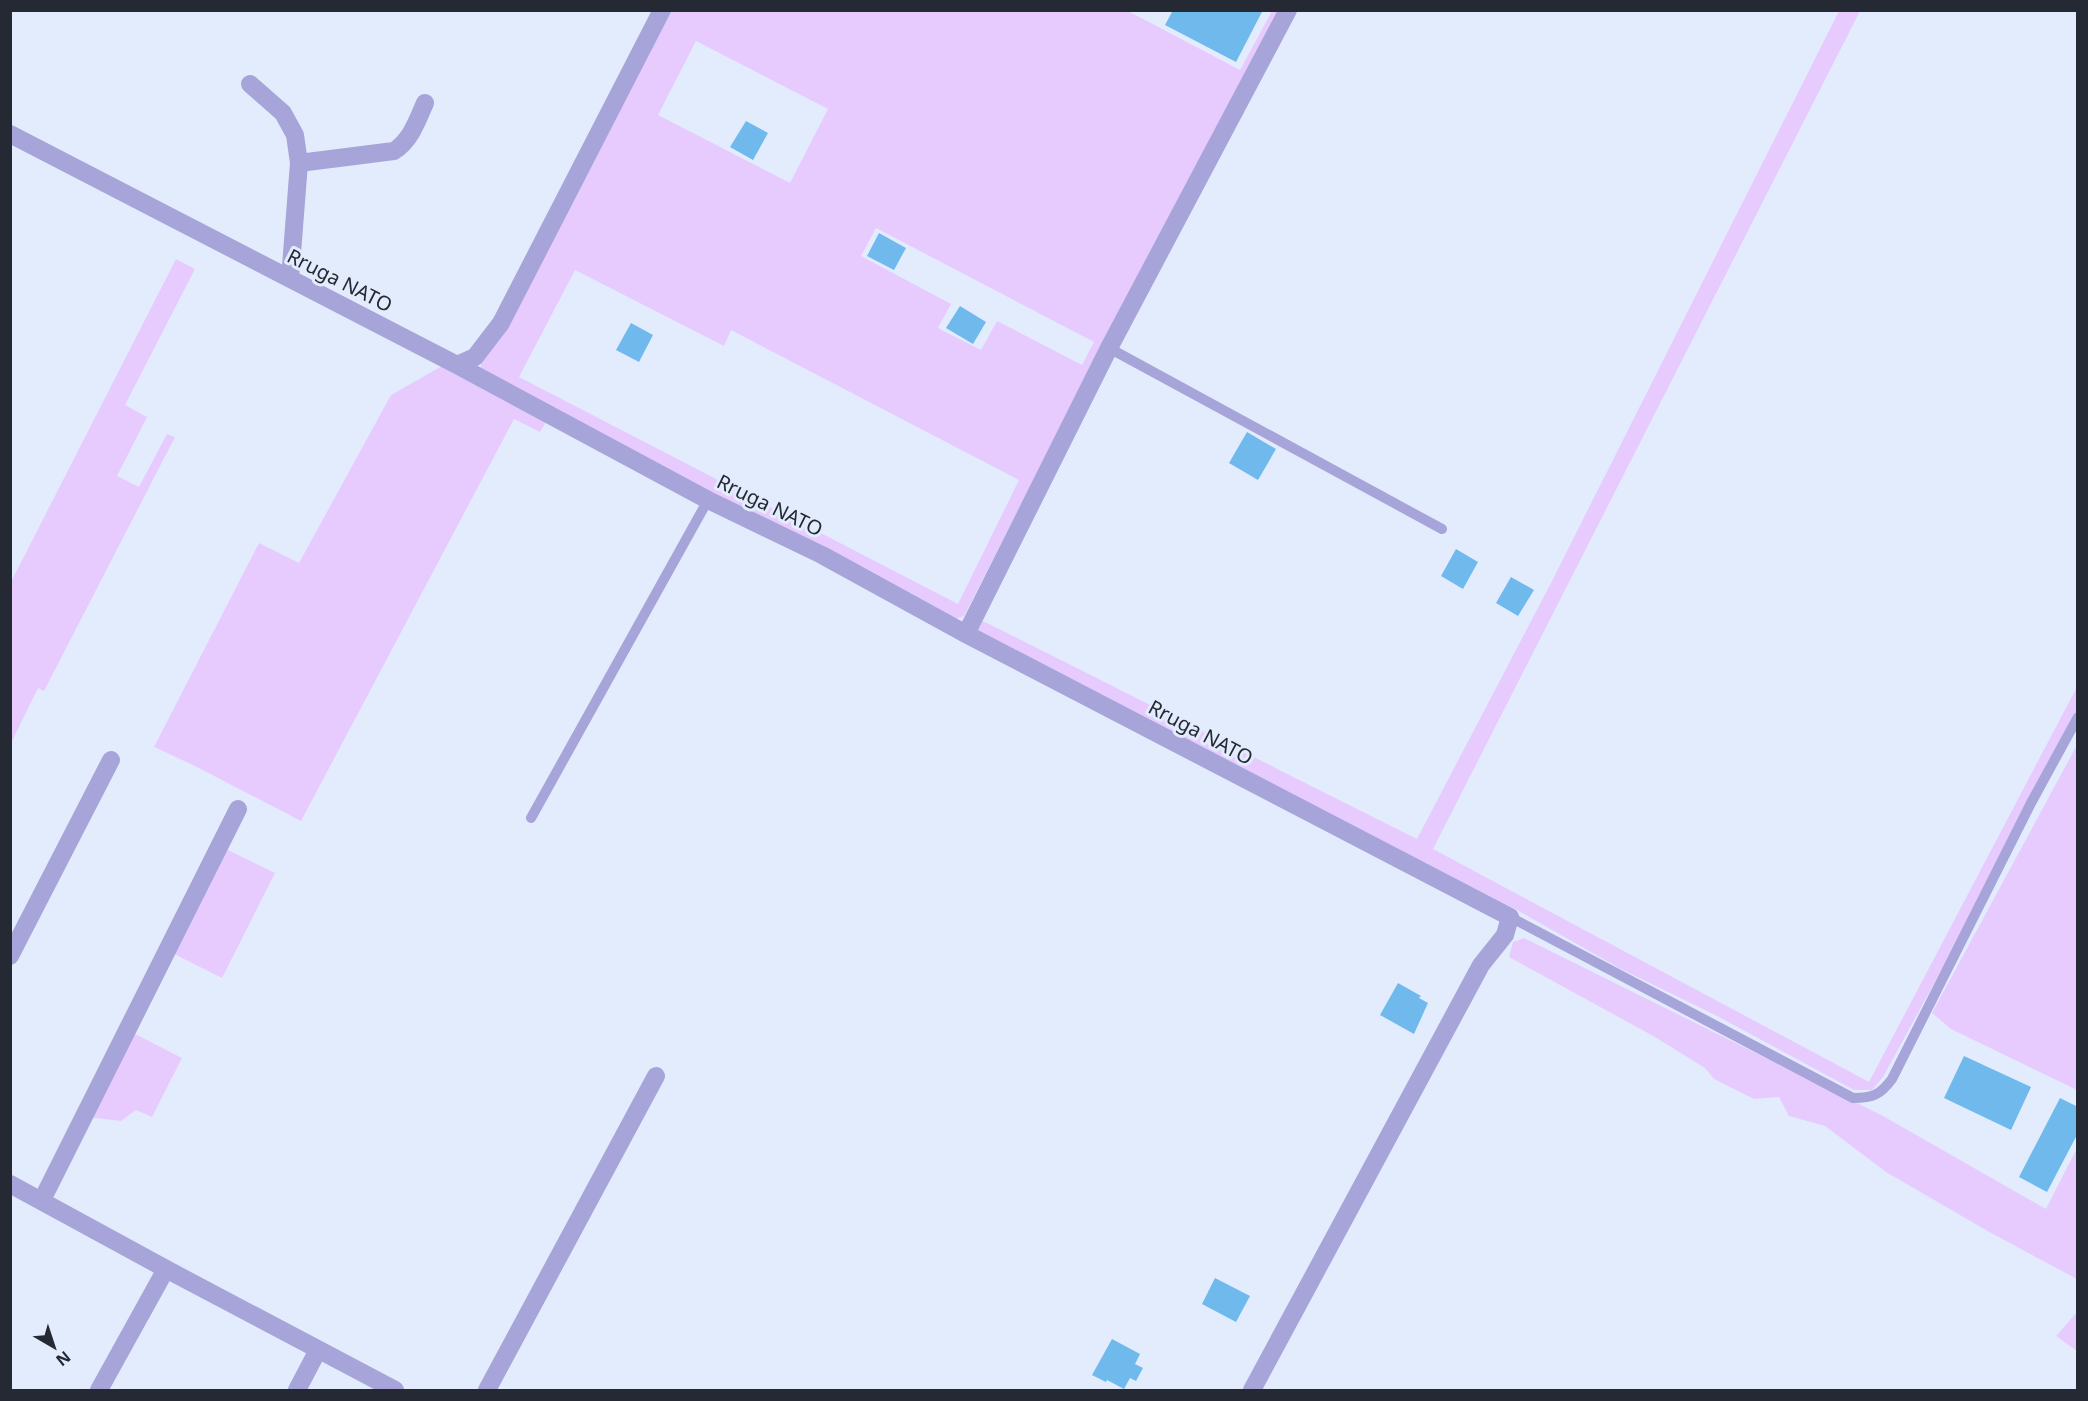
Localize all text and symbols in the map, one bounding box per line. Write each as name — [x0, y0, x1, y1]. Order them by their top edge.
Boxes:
street label: Rruga NATO — [283, 242, 397, 318]
street label: Rruga NATO — [713, 468, 827, 542]
street label: Rruga NATO — [1144, 693, 1258, 771]
north arrow — [24, 1317, 84, 1377]
text: N — [51, 1346, 75, 1371]

